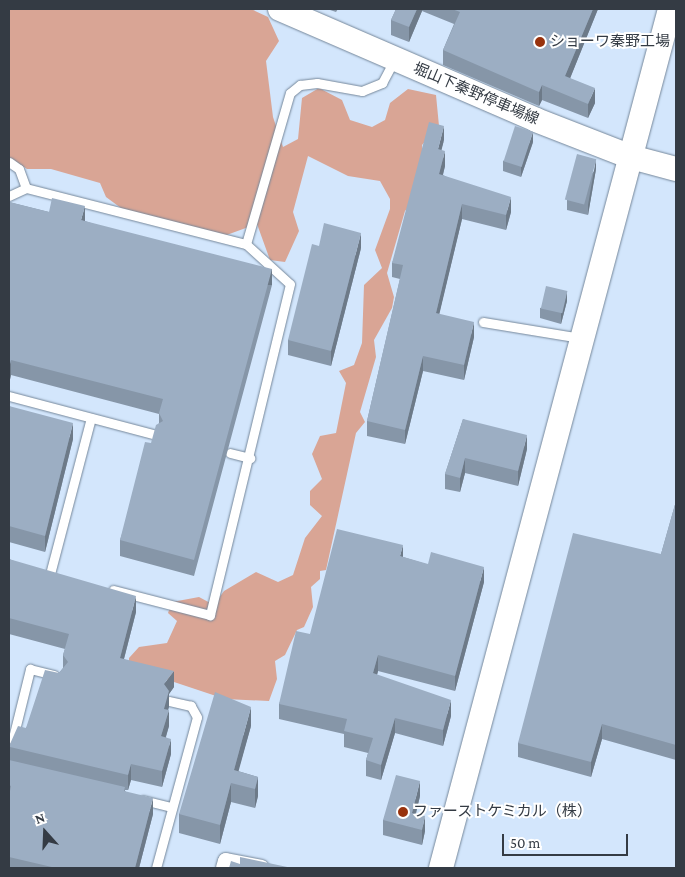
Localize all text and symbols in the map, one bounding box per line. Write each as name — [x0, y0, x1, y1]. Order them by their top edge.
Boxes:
place label: ショーワ秦野工場 — [550, 33, 670, 51]
marker: ショーワ秦野工場 — [534, 36, 546, 48]
street label: 堀山下秦野停車場線 — [410, 59, 542, 129]
place label: ファーストケミカル（株） — [413, 803, 593, 821]
marker: ファーストケミカル（株） — [397, 806, 409, 818]
north arrow — [20, 807, 70, 857]
text: N — [33, 809, 47, 827]
scale bar — [505, 824, 631, 856]
text: 50 m — [510, 835, 540, 851]

